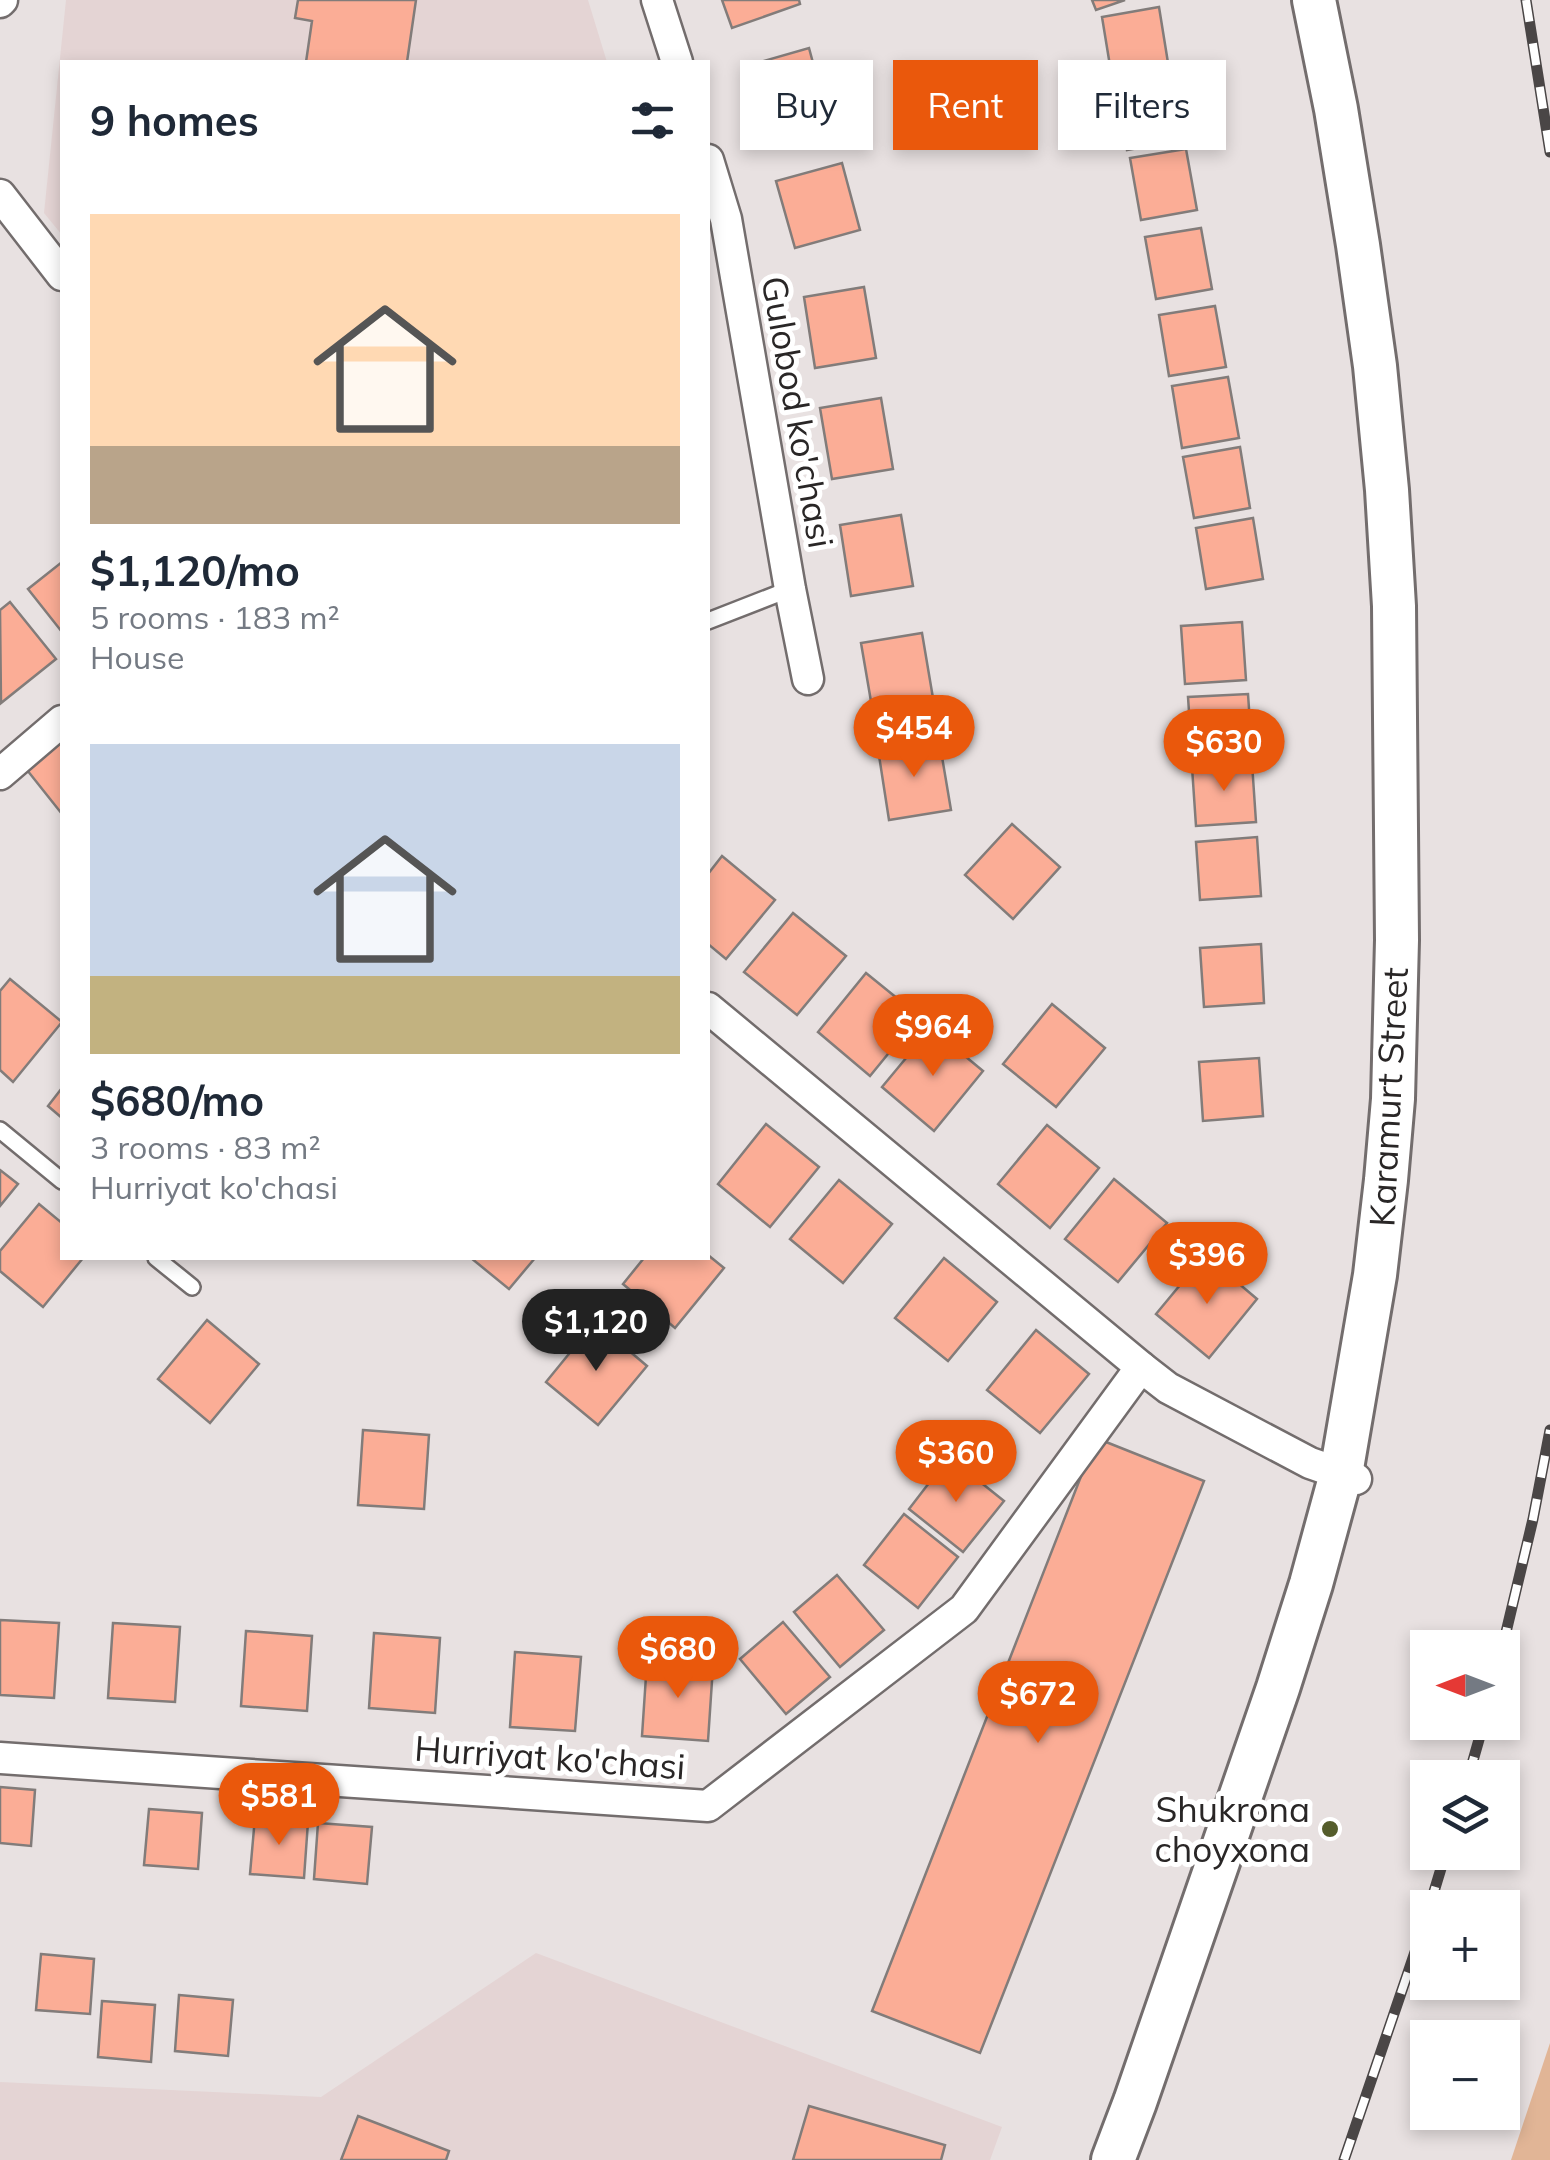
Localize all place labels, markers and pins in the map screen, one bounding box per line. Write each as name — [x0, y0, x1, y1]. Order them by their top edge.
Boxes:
pin: $454 — [855, 695, 973, 780]
pin: $630 — [1165, 709, 1283, 794]
pin: $964 — [874, 994, 992, 1079]
pin: $396 — [1148, 1222, 1266, 1307]
pin: $1,120 — [515, 1289, 677, 1374]
pin: $360 — [897, 1420, 1015, 1505]
pin: $680 — [619, 1616, 737, 1701]
pin: $672 — [979, 1661, 1097, 1746]
pin: $581 — [220, 1763, 338, 1848]
place label: Shukrona choyxona — [1154, 1787, 1310, 1871]
marker: Shukrona choyxona — [1319, 1818, 1341, 1840]

